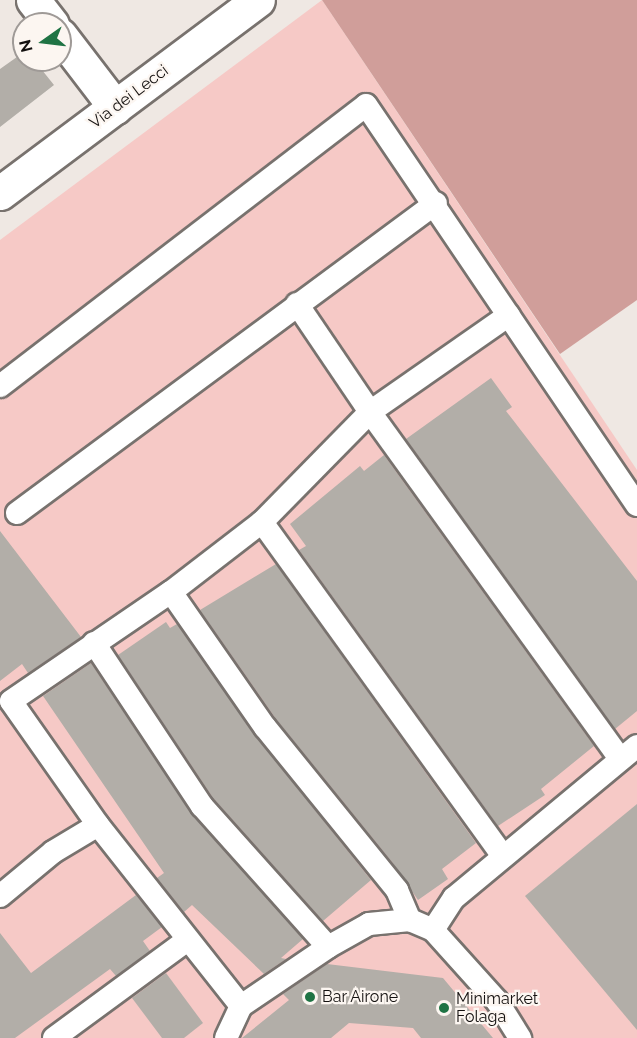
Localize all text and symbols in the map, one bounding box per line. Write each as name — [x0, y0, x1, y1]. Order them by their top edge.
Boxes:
north arrow — [12, 12, 72, 72]
text: N — [15, 38, 37, 54]
street label: Via dei Lecci — [86, 61, 172, 133]
place label: Bar Airone — [322, 987, 399, 1007]
place label: Minimarket Folaga — [456, 989, 538, 1027]
marker: Bar Airone — [303, 990, 317, 1004]
marker: Minimarket Folaga — [437, 1001, 451, 1015]

